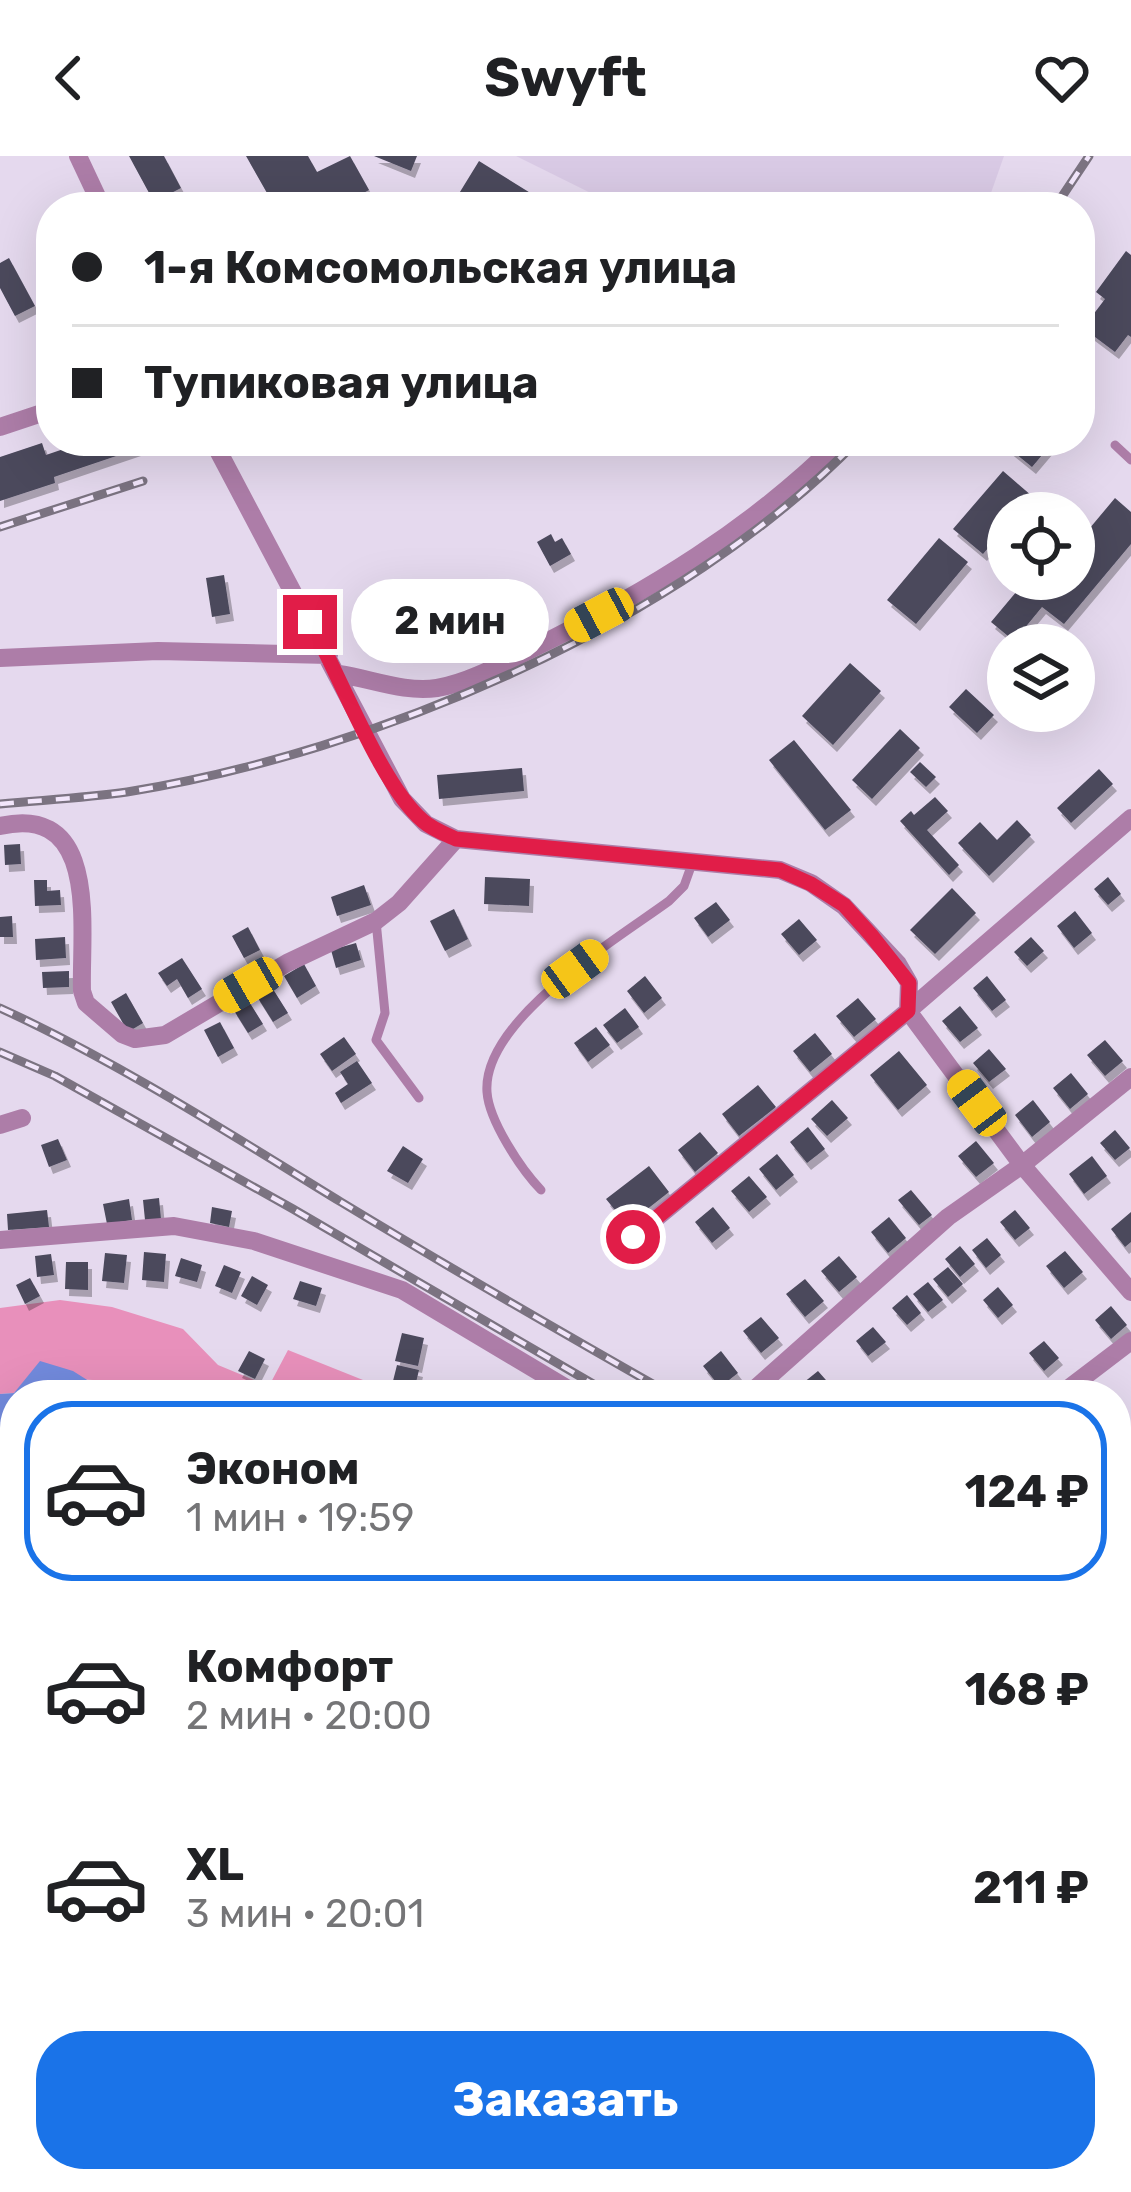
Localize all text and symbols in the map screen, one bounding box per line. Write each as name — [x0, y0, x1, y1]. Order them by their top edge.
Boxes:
icon: back — [36, 45, 102, 111]
icon: heart — [1029, 45, 1095, 111]
text: Swyft — [484, 46, 647, 110]
text: 1-я Комсомольская улица — [144, 241, 737, 294]
text: Тупиковая улица — [144, 356, 538, 409]
map controls — [987, 492, 1095, 732]
button: locate — [987, 492, 1095, 600]
callout: 2 мин — [352, 580, 550, 664]
car — [559, 582, 639, 648]
route end — [283, 595, 337, 649]
text: 2 мин — [394, 598, 506, 644]
button: layers — [987, 624, 1095, 732]
car — [535, 933, 615, 1005]
car — [208, 951, 288, 1019]
car — [941, 1063, 1013, 1143]
route start — [606, 1210, 660, 1264]
icon: car — [42, 1437, 150, 1545]
text: Эконом — [186, 1442, 360, 1495]
text: 124 ₽ — [965, 1465, 1089, 1518]
text: 1 мин · 19:59 — [186, 1495, 414, 1541]
icon: car — [42, 1635, 150, 1743]
text: Комфорт — [186, 1640, 393, 1693]
text: 168 ₽ — [965, 1663, 1089, 1716]
text: 2 мин · 20:00 — [186, 1693, 432, 1739]
icon: car — [42, 1833, 150, 1941]
text: XL — [186, 1838, 244, 1891]
text: 211 ₽ — [973, 1861, 1089, 1914]
text: 3 мин · 20:01 — [186, 1891, 424, 1937]
button: Заказать — [36, 2031, 1095, 2169]

